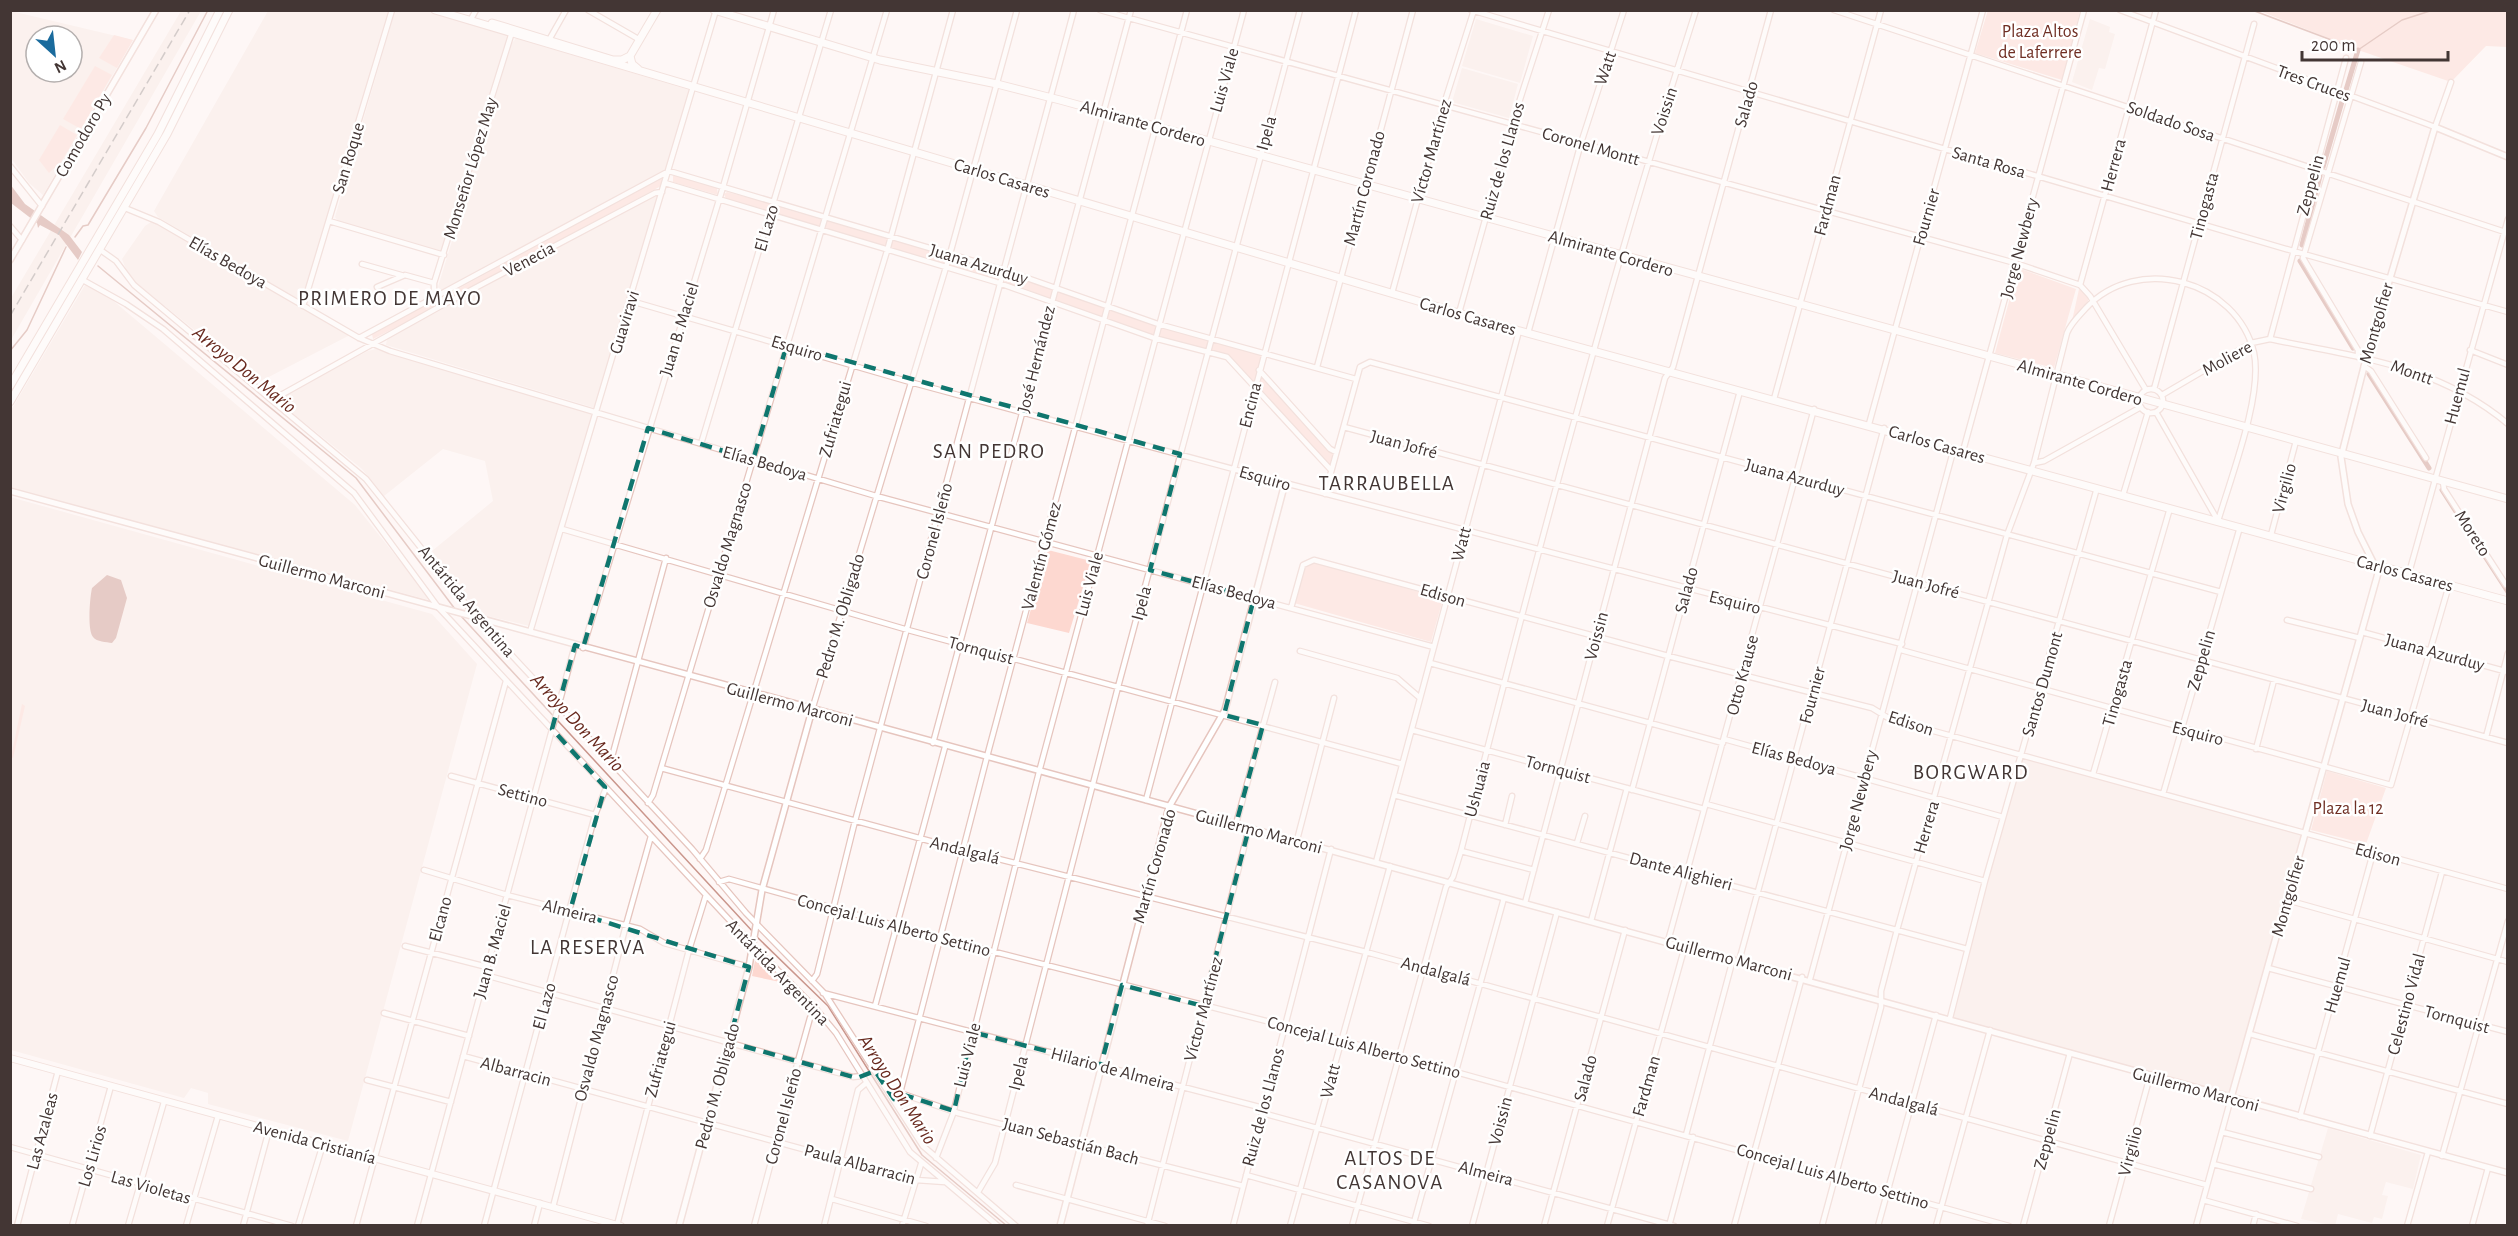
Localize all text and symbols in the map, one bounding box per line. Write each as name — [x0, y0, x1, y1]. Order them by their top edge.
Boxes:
park label: Plaza Altos de Laferrere — [1998, 23, 2082, 62]
north arrow — [24, 24, 84, 84]
scale bar — [2302, 24, 2448, 62]
text: 200 m — [2311, 37, 2356, 55]
street label: Luis Viale — [1207, 46, 1243, 115]
street label: Watt — [1592, 49, 1620, 88]
text: N — [52, 57, 69, 76]
street label: Tres Cruces — [2274, 62, 2353, 106]
street label: Salado — [1732, 79, 1762, 130]
street label: Voissin — [1649, 85, 1681, 138]
street label: Comodoro Py — [53, 90, 115, 181]
street label: Monseñor López May — [441, 95, 501, 241]
street label: Víctor Martínez — [1409, 97, 1455, 205]
street label: Almirante Cordero — [1078, 98, 1207, 150]
street label: Soldado Sosa — [2124, 98, 2217, 145]
street label: Ruiz de los Llanos — [1478, 100, 1528, 222]
street label: Ipela — [1254, 114, 1280, 153]
street label: San Roque — [330, 121, 368, 196]
street label: Coronel Montt — [1540, 124, 1642, 170]
street label: Martín Coronado — [1341, 129, 1389, 248]
street label: Herrera — [2098, 137, 2130, 194]
street label: Santa Rosa — [1950, 144, 2028, 182]
street label: Zeppelin — [2294, 153, 2328, 218]
street label: Carlos Casares — [952, 156, 1052, 202]
street label: Tinogasta — [2187, 171, 2223, 242]
street label: Fardman — [1811, 173, 1845, 238]
street label: Fournier — [1910, 186, 1944, 248]
street label: Jorge Newbery — [1998, 196, 2042, 301]
street label: El Lazo — [752, 203, 782, 254]
street label: Almirante Cordero — [1546, 228, 1675, 280]
street label: Elías Bedoya — [185, 233, 270, 292]
street label: Venecia — [501, 239, 558, 281]
street label: Juana Azurduy — [927, 241, 1030, 289]
street label: Juan B. Maciel — [657, 280, 703, 378]
street label: Montgolfier — [2357, 281, 2397, 366]
district label: PRIMERO DE MAYO — [298, 288, 482, 309]
street label: Guaviravi — [607, 288, 643, 356]
street label: Carlos Casares — [1417, 295, 1518, 339]
street label: José Hernández — [1015, 304, 1059, 415]
water label: Arroyo Don Mario — [188, 322, 300, 417]
street label: Esquiro — [769, 333, 825, 365]
street label: Moliere — [2200, 338, 2255, 380]
street label: Almirante Cordero — [2015, 357, 2144, 409]
street label: Montt — [2388, 357, 2435, 389]
street label: Huemul — [2442, 366, 2474, 426]
street label: Zufriategui — [817, 379, 855, 459]
street label: Encina — [1237, 380, 1265, 430]
street label: Carlos Casares — [1886, 423, 1987, 467]
street label: Juan Jofré — [1368, 427, 1439, 462]
district label: SAN PEDRO — [933, 441, 1045, 462]
street label: Elías Bedoya — [721, 443, 809, 485]
street label: Juana Azurduy — [1743, 456, 1847, 500]
street label: Virgilio — [2270, 461, 2300, 515]
street label: Esquiro — [1237, 463, 1293, 495]
district label: TARRAUBELLA — [1318, 473, 1456, 494]
street label: Osvaldo Magnasco — [700, 480, 756, 610]
street label: Coronel Isleño — [913, 481, 957, 581]
street label: Valentín Gómez — [1019, 500, 1065, 612]
street label: Moreto — [2451, 507, 2494, 560]
street label: Watt — [1449, 525, 1475, 563]
street label: Antártida Argentina — [414, 542, 518, 661]
street label: Luis Viale — [1073, 550, 1107, 619]
street label: Guillermo Marconi — [256, 551, 387, 603]
street label: Pedro M. Obligado — [813, 552, 869, 681]
street label: Carlos Casares — [2354, 552, 2455, 596]
street label: Salado — [1672, 565, 1702, 615]
street label: Juan Jofré — [1890, 567, 1961, 602]
street label: Elías Bedoya — [1189, 573, 1278, 613]
street label: Edison — [1418, 581, 1468, 611]
street label: Ipela — [1129, 584, 1155, 623]
street label: Esquiro — [1707, 588, 1763, 618]
street label: Voissin — [1582, 610, 1612, 663]
street label: Zeppelin — [2185, 628, 2219, 693]
street label: Santos Dumont — [2019, 630, 2067, 739]
street label: Juana Azurduy — [2383, 631, 2487, 675]
street label: Otto Krause — [1724, 633, 1762, 717]
street label: Tornquist — [946, 634, 1015, 668]
street label: Tinogasta — [2100, 658, 2136, 729]
street label: Fournier — [1797, 664, 1829, 726]
water label: Arroyo Don Mario — [526, 669, 628, 776]
street label: Guillermo Marconi — [724, 679, 855, 731]
street label: Juan Jofré — [2359, 696, 2430, 731]
street label: Edison — [1886, 708, 1936, 740]
street label: Esquiro — [2170, 718, 2226, 750]
street label: Elías Bedoya — [1749, 739, 1838, 779]
street label: Jorge Newbery — [1837, 748, 1881, 853]
street label: Tornquist — [1523, 753, 1592, 787]
street label: Ushuaia — [1462, 759, 1494, 819]
district label: BORGWARD — [1913, 762, 2029, 783]
street label: Settino — [496, 781, 550, 811]
street label: Herrera — [1911, 799, 1943, 856]
park label: Plaza la 12 — [2313, 800, 2383, 818]
street label: Guillermo Marconi — [1193, 806, 1324, 858]
street label: Martín Coronado — [1130, 807, 1180, 926]
street label: Andalgalá — [928, 834, 1001, 868]
street label: Edison — [2353, 840, 2403, 870]
street label: Dante Alighieri — [1627, 850, 1734, 894]
street label: Montgolfier — [2269, 854, 2309, 939]
street label: Concejal Luis Alberto Settino — [795, 891, 992, 960]
street label: Elcano — [426, 895, 456, 944]
street label: Almeira — [540, 896, 599, 927]
street label: Juan B. Maciel — [471, 902, 515, 1001]
street label: Antártida Argentina — [722, 916, 832, 1029]
street label: Guillermo Marconi — [1663, 933, 1794, 985]
district label: LA RESERVA — [530, 937, 646, 958]
street label: Celestino Vidal — [2385, 951, 2429, 1057]
street label: Andalgalá — [1399, 954, 1472, 990]
street label: Víctor Martínez — [1181, 955, 1227, 1063]
street label: Huemul — [2321, 955, 2355, 1015]
street label: Osvaldo Magnasco — [571, 973, 623, 1104]
street label: El Lazo — [530, 981, 560, 1032]
street label: Tornquist — [2422, 1003, 2491, 1037]
street label: Concejal Luis Alberto Settino — [1265, 1013, 1462, 1082]
street label: Zufriategui — [642, 1019, 680, 1099]
street label: Pedro M. Obligado — [692, 1021, 743, 1151]
street label: Luis Viale — [951, 1021, 985, 1090]
water label: Arroyo Don Mario — [854, 1030, 940, 1148]
street label: Hilario de Almeira — [1049, 1045, 1177, 1095]
street label: Ruiz de los Llanos — [1239, 1046, 1288, 1168]
street label: Salado — [1571, 1053, 1601, 1103]
street label: Albarracin — [478, 1054, 553, 1090]
street label: Ipela — [1006, 1054, 1032, 1092]
street label: Fardman — [1630, 1054, 1664, 1119]
street label: Watt — [1318, 1062, 1344, 1100]
street label: Guillermo Marconi — [2130, 1064, 2261, 1116]
street label: Coronel Isleño — [762, 1066, 806, 1166]
street label: Andalgalá — [1867, 1084, 1940, 1120]
street label: Las Azaleas — [24, 1091, 62, 1172]
street label: Voissin — [1486, 1095, 1516, 1148]
street label: Zeppelin — [2031, 1107, 2065, 1172]
street label: Juan Sebastián Bach — [1001, 1115, 1141, 1169]
street label: Avenida Cristianía — [252, 1118, 378, 1168]
street label: Los Lirios — [76, 1123, 110, 1189]
street label: Virgilio — [2116, 1124, 2146, 1178]
street label: Paula Albarracin — [802, 1141, 917, 1189]
street label: Concejal Luis Alberto Settino — [1734, 1141, 1931, 1213]
district label: ALTOS DE CASANOVA — [1336, 1148, 1444, 1193]
street label: Almeira — [1456, 1158, 1515, 1190]
street label: Las Violetas — [109, 1168, 193, 1208]

